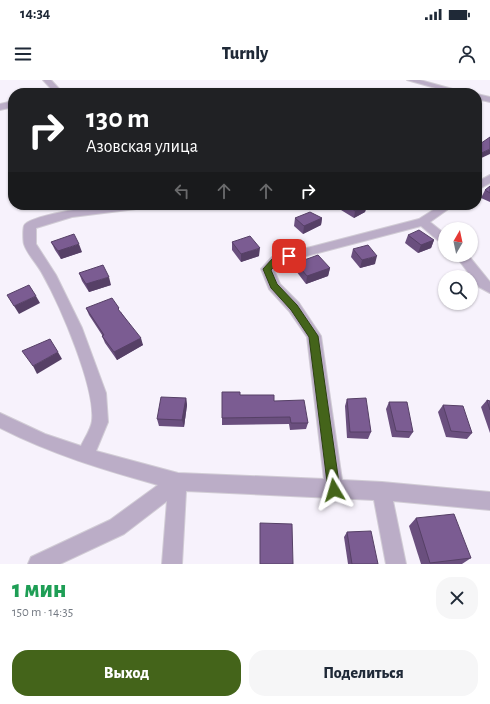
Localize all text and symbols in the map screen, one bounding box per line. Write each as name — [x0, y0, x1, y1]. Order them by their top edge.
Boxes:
text: 14:34 — [20, 6, 50, 21]
icon: menu — [12, 43, 34, 65]
icon: person — [456, 43, 478, 65]
text: Turnly — [222, 45, 268, 63]
icon: right — [20, 104, 72, 156]
text: 130 m — [86, 105, 150, 133]
text: Азовская улица — [86, 138, 198, 156]
icon: left — [171, 180, 193, 202]
icon: ahead — [213, 180, 235, 202]
icon: ahead — [255, 180, 277, 202]
icon: right — [297, 180, 319, 202]
north arrow — [438, 222, 478, 262]
map controls — [438, 222, 478, 310]
pin — [272, 239, 306, 273]
icon: arrive — [278, 245, 300, 267]
button: search — [438, 270, 478, 310]
position arrow — [313, 469, 355, 511]
button: close — [436, 577, 478, 619]
text: 1 мин — [12, 578, 66, 602]
text: 150 m · 14:35 — [12, 606, 73, 619]
button: Выход — [12, 650, 241, 696]
button: Поделиться — [249, 650, 478, 696]

